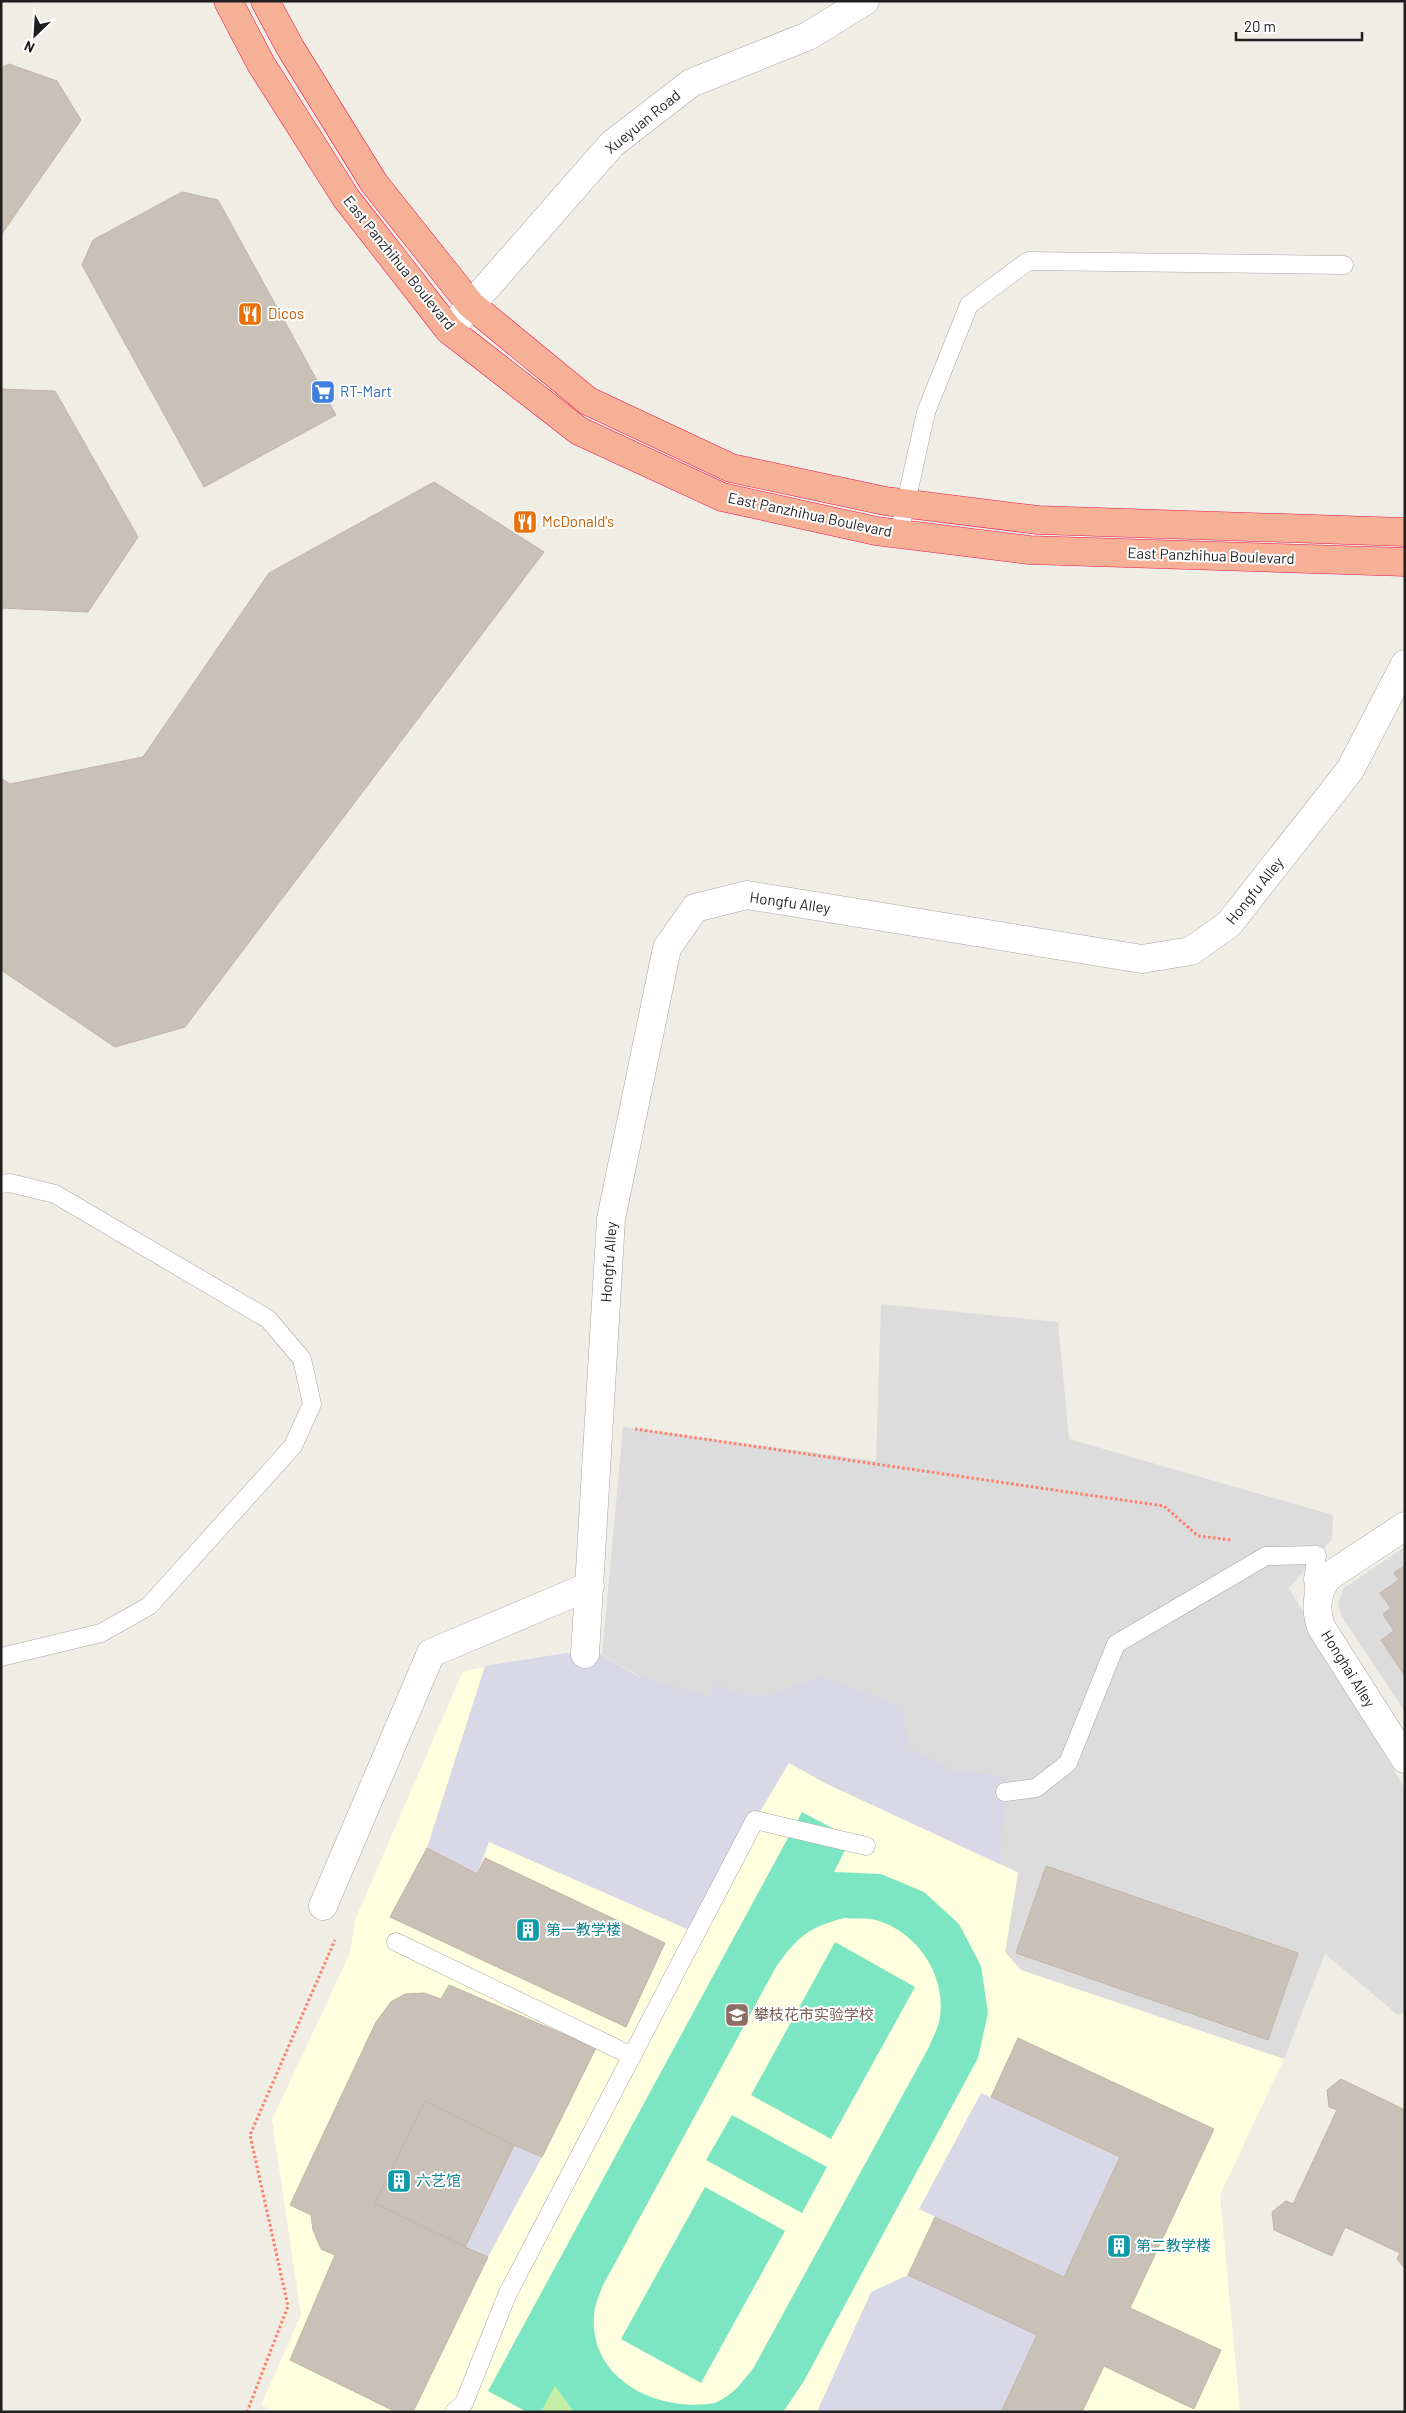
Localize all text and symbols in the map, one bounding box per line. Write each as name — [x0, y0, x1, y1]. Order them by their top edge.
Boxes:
north arrow — [10, 10, 60, 60]
scale bar — [1236, 10, 1362, 42]
text: 20 m — [1244, 17, 1276, 35]
text: N — [21, 38, 37, 57]
street label: Xueyuan Road — [601, 85, 684, 157]
street label: East Panzhihua Boulevard — [340, 192, 459, 333]
restaurant icon: Dicos — [237, 301, 263, 327]
place label: Dicos — [268, 304, 304, 322]
supermarket icon: RT-Mart — [310, 379, 336, 405]
place label: RT-Mart — [340, 382, 392, 400]
street label: East Panzhihua Boulevard — [726, 488, 894, 540]
restaurant icon: McDonald's — [512, 509, 538, 535]
place label: McDonald's — [542, 512, 614, 530]
street label: East Panzhihua Boulevard — [1127, 543, 1295, 567]
street label: Hongfu Alley — [1222, 853, 1287, 928]
street label: Hongfu Alley — [749, 887, 832, 917]
street label: Hongfu Alley — [596, 1221, 620, 1303]
street label: Honghai Alley — [1318, 1627, 1380, 1710]
building icon: 第一教学楼 — [515, 1917, 541, 1943]
place label: 第一教学楼 — [546, 1920, 621, 1938]
school or university icon: 攀枝花市实验学校 — [724, 2002, 750, 2028]
place label: 攀枝花市实验学校 — [754, 2005, 874, 2023]
building icon: 六艺馆 — [386, 2168, 412, 2194]
place label: 六艺馆 — [416, 2171, 461, 2189]
building icon: 第二教学楼 — [1106, 2233, 1132, 2259]
place label: 第二教学楼 — [1136, 2236, 1211, 2254]

